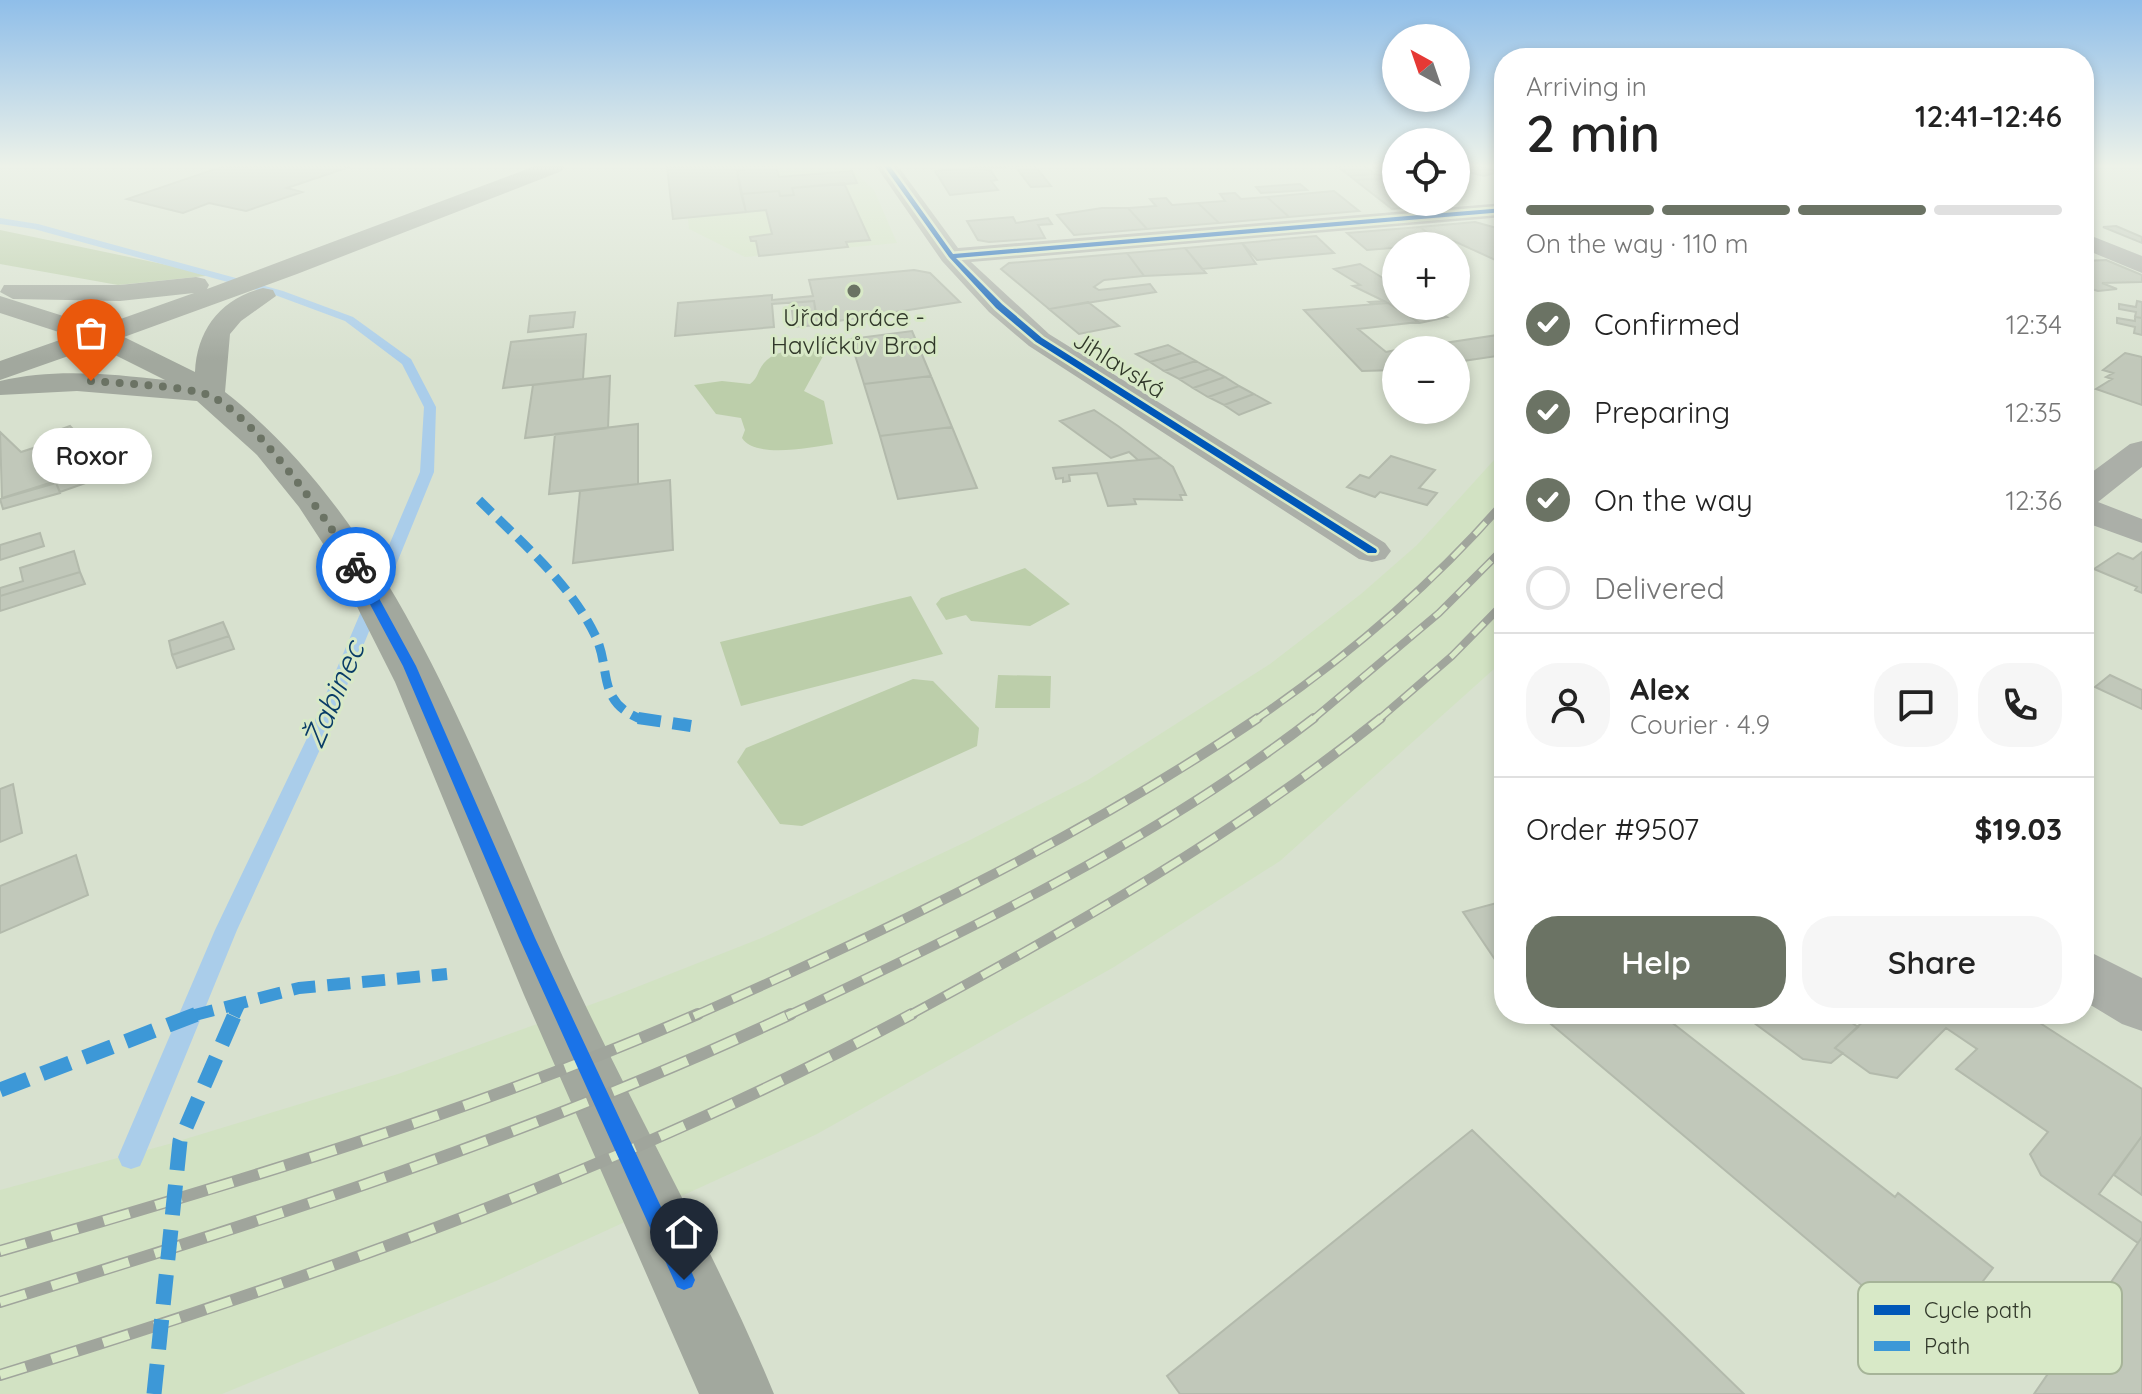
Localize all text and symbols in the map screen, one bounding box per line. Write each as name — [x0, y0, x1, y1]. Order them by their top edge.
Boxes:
north arrow — [1382, 24, 1470, 112]
map controls — [1382, 24, 1470, 424]
text: Arriving in — [1526, 70, 1647, 103]
text: 12:41–12:46 — [1915, 97, 2062, 135]
text: 2 min — [1526, 100, 1660, 165]
button: locate — [1382, 128, 1470, 216]
text: On the way · 110 m — [1526, 227, 1748, 260]
button: + — [1382, 232, 1470, 320]
marker: Úřad práce - Havlíčkův Brod — [845, 282, 863, 300]
pin — [57, 299, 125, 381]
place label: Úřad práce - Havlíčkův Brod — [771, 302, 937, 360]
icon: check — [1526, 302, 1570, 346]
text: Confirmed — [1594, 305, 1740, 343]
text: 12:34 — [2006, 308, 2062, 341]
icon: bag — [69, 311, 113, 355]
street label: Jihlavská — [1068, 324, 1171, 404]
button: − — [1382, 336, 1470, 424]
icon: check — [1526, 390, 1570, 434]
text: Preparing — [1594, 393, 1730, 431]
text: 12:35 — [2005, 396, 2062, 429]
callout: Roxor — [31, 429, 151, 485]
text: Roxor — [56, 439, 128, 472]
icon: check — [1526, 478, 1570, 522]
text: On the way — [1594, 481, 1753, 519]
text: 12:36 — [2006, 484, 2062, 517]
courier — [316, 527, 396, 607]
icon: bike — [334, 545, 378, 589]
text: Delivered — [1594, 569, 1725, 607]
water label: Žabinec — [294, 633, 373, 754]
button: person — [1526, 663, 1610, 747]
button: chat — [1874, 663, 1958, 747]
button: phone — [1978, 663, 2062, 747]
text: Alex — [1630, 670, 1689, 708]
text: Courier · 4.9 — [1630, 708, 1770, 741]
text: Order #9507 — [1526, 810, 1699, 848]
text: $19.03 — [1975, 810, 2062, 848]
button: Help — [1526, 916, 1786, 1008]
button: Share — [1802, 916, 2062, 1008]
pin — [650, 1198, 718, 1280]
icon: home — [662, 1210, 706, 1254]
legend — [1858, 1282, 2122, 1374]
text: Cycle path — [1924, 1296, 2032, 1324]
text: Path — [1924, 1332, 1970, 1360]

